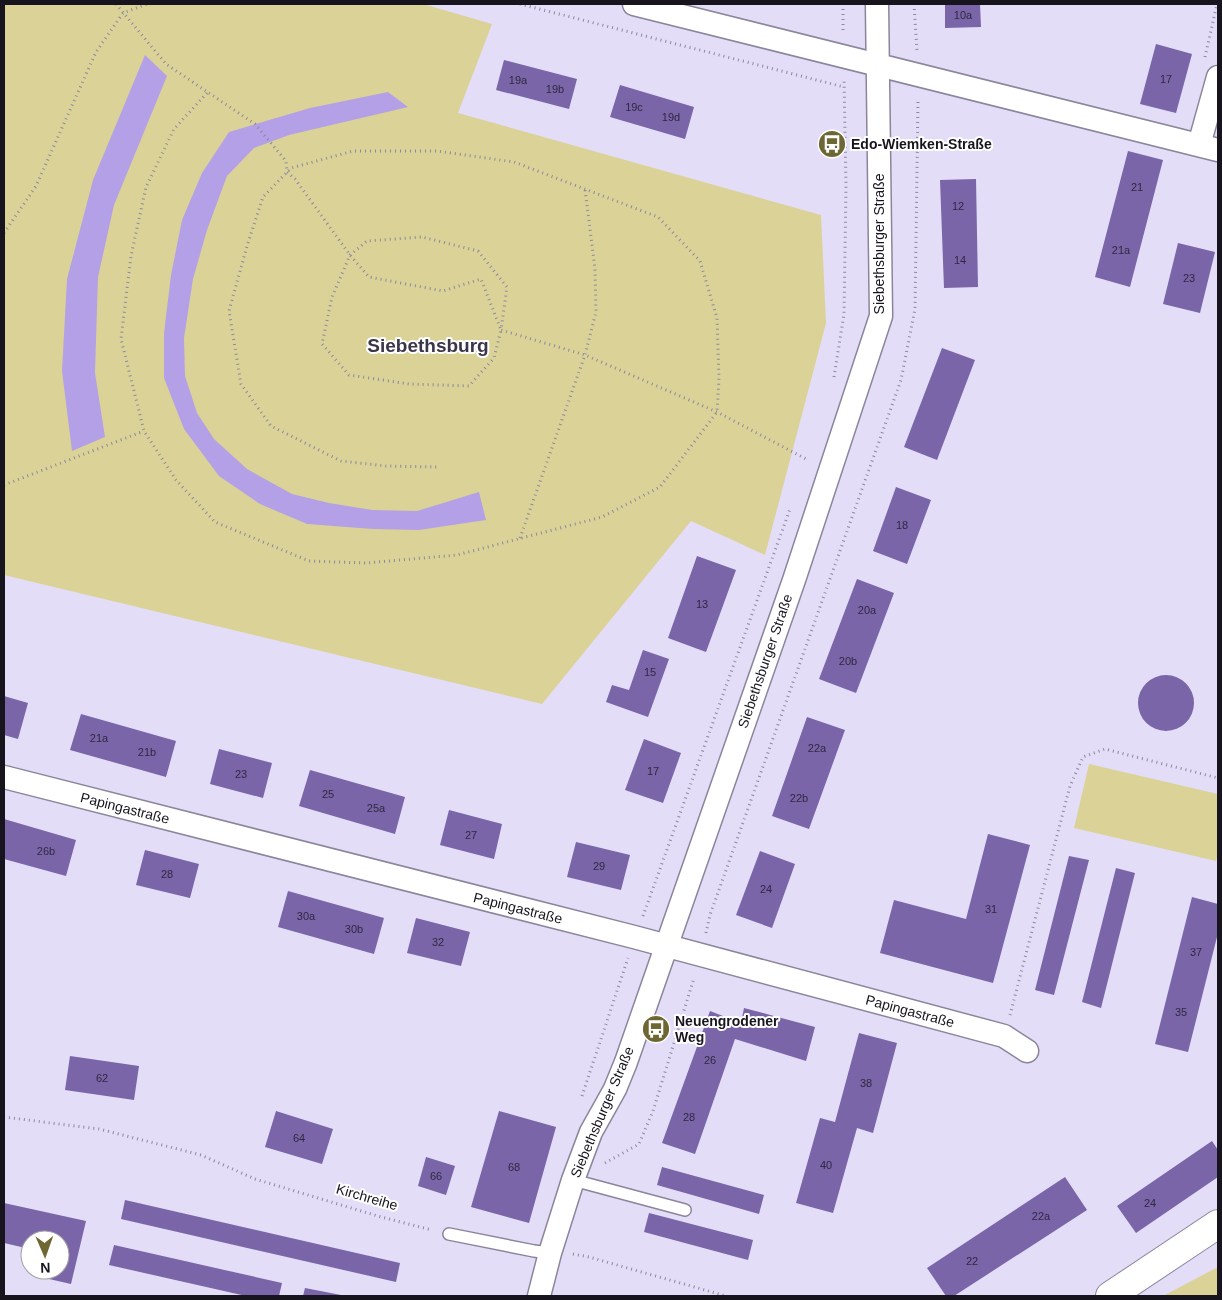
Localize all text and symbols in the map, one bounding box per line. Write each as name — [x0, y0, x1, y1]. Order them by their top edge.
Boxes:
house number: 10a — [954, 9, 973, 21]
house number: 17 — [1160, 73, 1172, 85]
house number: 19a — [509, 74, 528, 86]
house number: 19b — [546, 83, 564, 95]
house number: 19c — [625, 101, 643, 113]
house number: 19d — [662, 111, 680, 123]
bus stop icon: Edo-Wiemken-Straße — [817, 129, 847, 159]
place label: Edo-Wiemken-Straße — [851, 136, 992, 152]
street label: Siebethsburger Straße — [871, 173, 887, 314]
house number: 21 — [1131, 181, 1143, 193]
house number: 12 — [952, 200, 964, 212]
house number: 21a — [1112, 244, 1131, 256]
house number: 14 — [954, 254, 966, 266]
house number: 23 — [1183, 272, 1195, 284]
district label: Siebethsburg — [367, 335, 489, 356]
house number: 18 — [896, 519, 908, 531]
street label: Siebethsburger Straße — [735, 592, 796, 730]
house number: 13 — [696, 598, 708, 610]
house number: 20a — [858, 604, 877, 616]
house number: 20b — [839, 655, 857, 667]
house number: 15 — [644, 666, 656, 678]
house number: 21a — [90, 732, 109, 744]
house number: 22a — [808, 742, 827, 754]
house number: 21b — [138, 746, 156, 758]
house number: 17 — [647, 765, 659, 777]
house number: 23 — [235, 768, 247, 780]
house number: 25 — [322, 788, 334, 800]
street label: Papingastraße — [79, 789, 171, 827]
house number: 22b — [790, 792, 808, 804]
house number: 25a — [367, 802, 386, 814]
house number: 27 — [465, 829, 477, 841]
house number: 26b — [37, 845, 55, 857]
house number: 29 — [593, 860, 605, 872]
house number: 28 — [161, 868, 173, 880]
house number: 24 — [760, 883, 772, 895]
street label: Papingastraße — [472, 889, 564, 927]
house number: 31 — [985, 903, 997, 915]
house number: 30a — [297, 910, 316, 922]
house number: 30b — [345, 923, 363, 935]
house number: 32 — [432, 936, 444, 948]
house number: 37 — [1190, 946, 1202, 958]
street label: Papingastraße — [864, 991, 956, 1031]
house number: 35 — [1175, 1006, 1187, 1018]
place label: Neuengrodener Weg — [675, 1013, 779, 1045]
bus stop icon: Neuengrodener Weg — [641, 1014, 671, 1044]
street label: Siebethsburger Straße — [567, 1044, 637, 1180]
house number: 26 — [704, 1054, 716, 1066]
house number: 62 — [96, 1072, 108, 1084]
house number: 38 — [860, 1077, 872, 1089]
house number: 28 — [683, 1111, 695, 1123]
house number: 64 — [293, 1132, 305, 1144]
house number: 40 — [820, 1159, 832, 1171]
house number: 68 — [508, 1161, 520, 1173]
house number: 66 — [430, 1170, 442, 1182]
street label: Kirchreihe — [335, 1181, 400, 1213]
house number: 24 — [1144, 1197, 1156, 1209]
house number: 22a — [1032, 1210, 1051, 1222]
north arrow — [20, 1230, 70, 1280]
house number: 22 — [966, 1255, 978, 1267]
text: N — [40, 1260, 51, 1276]

